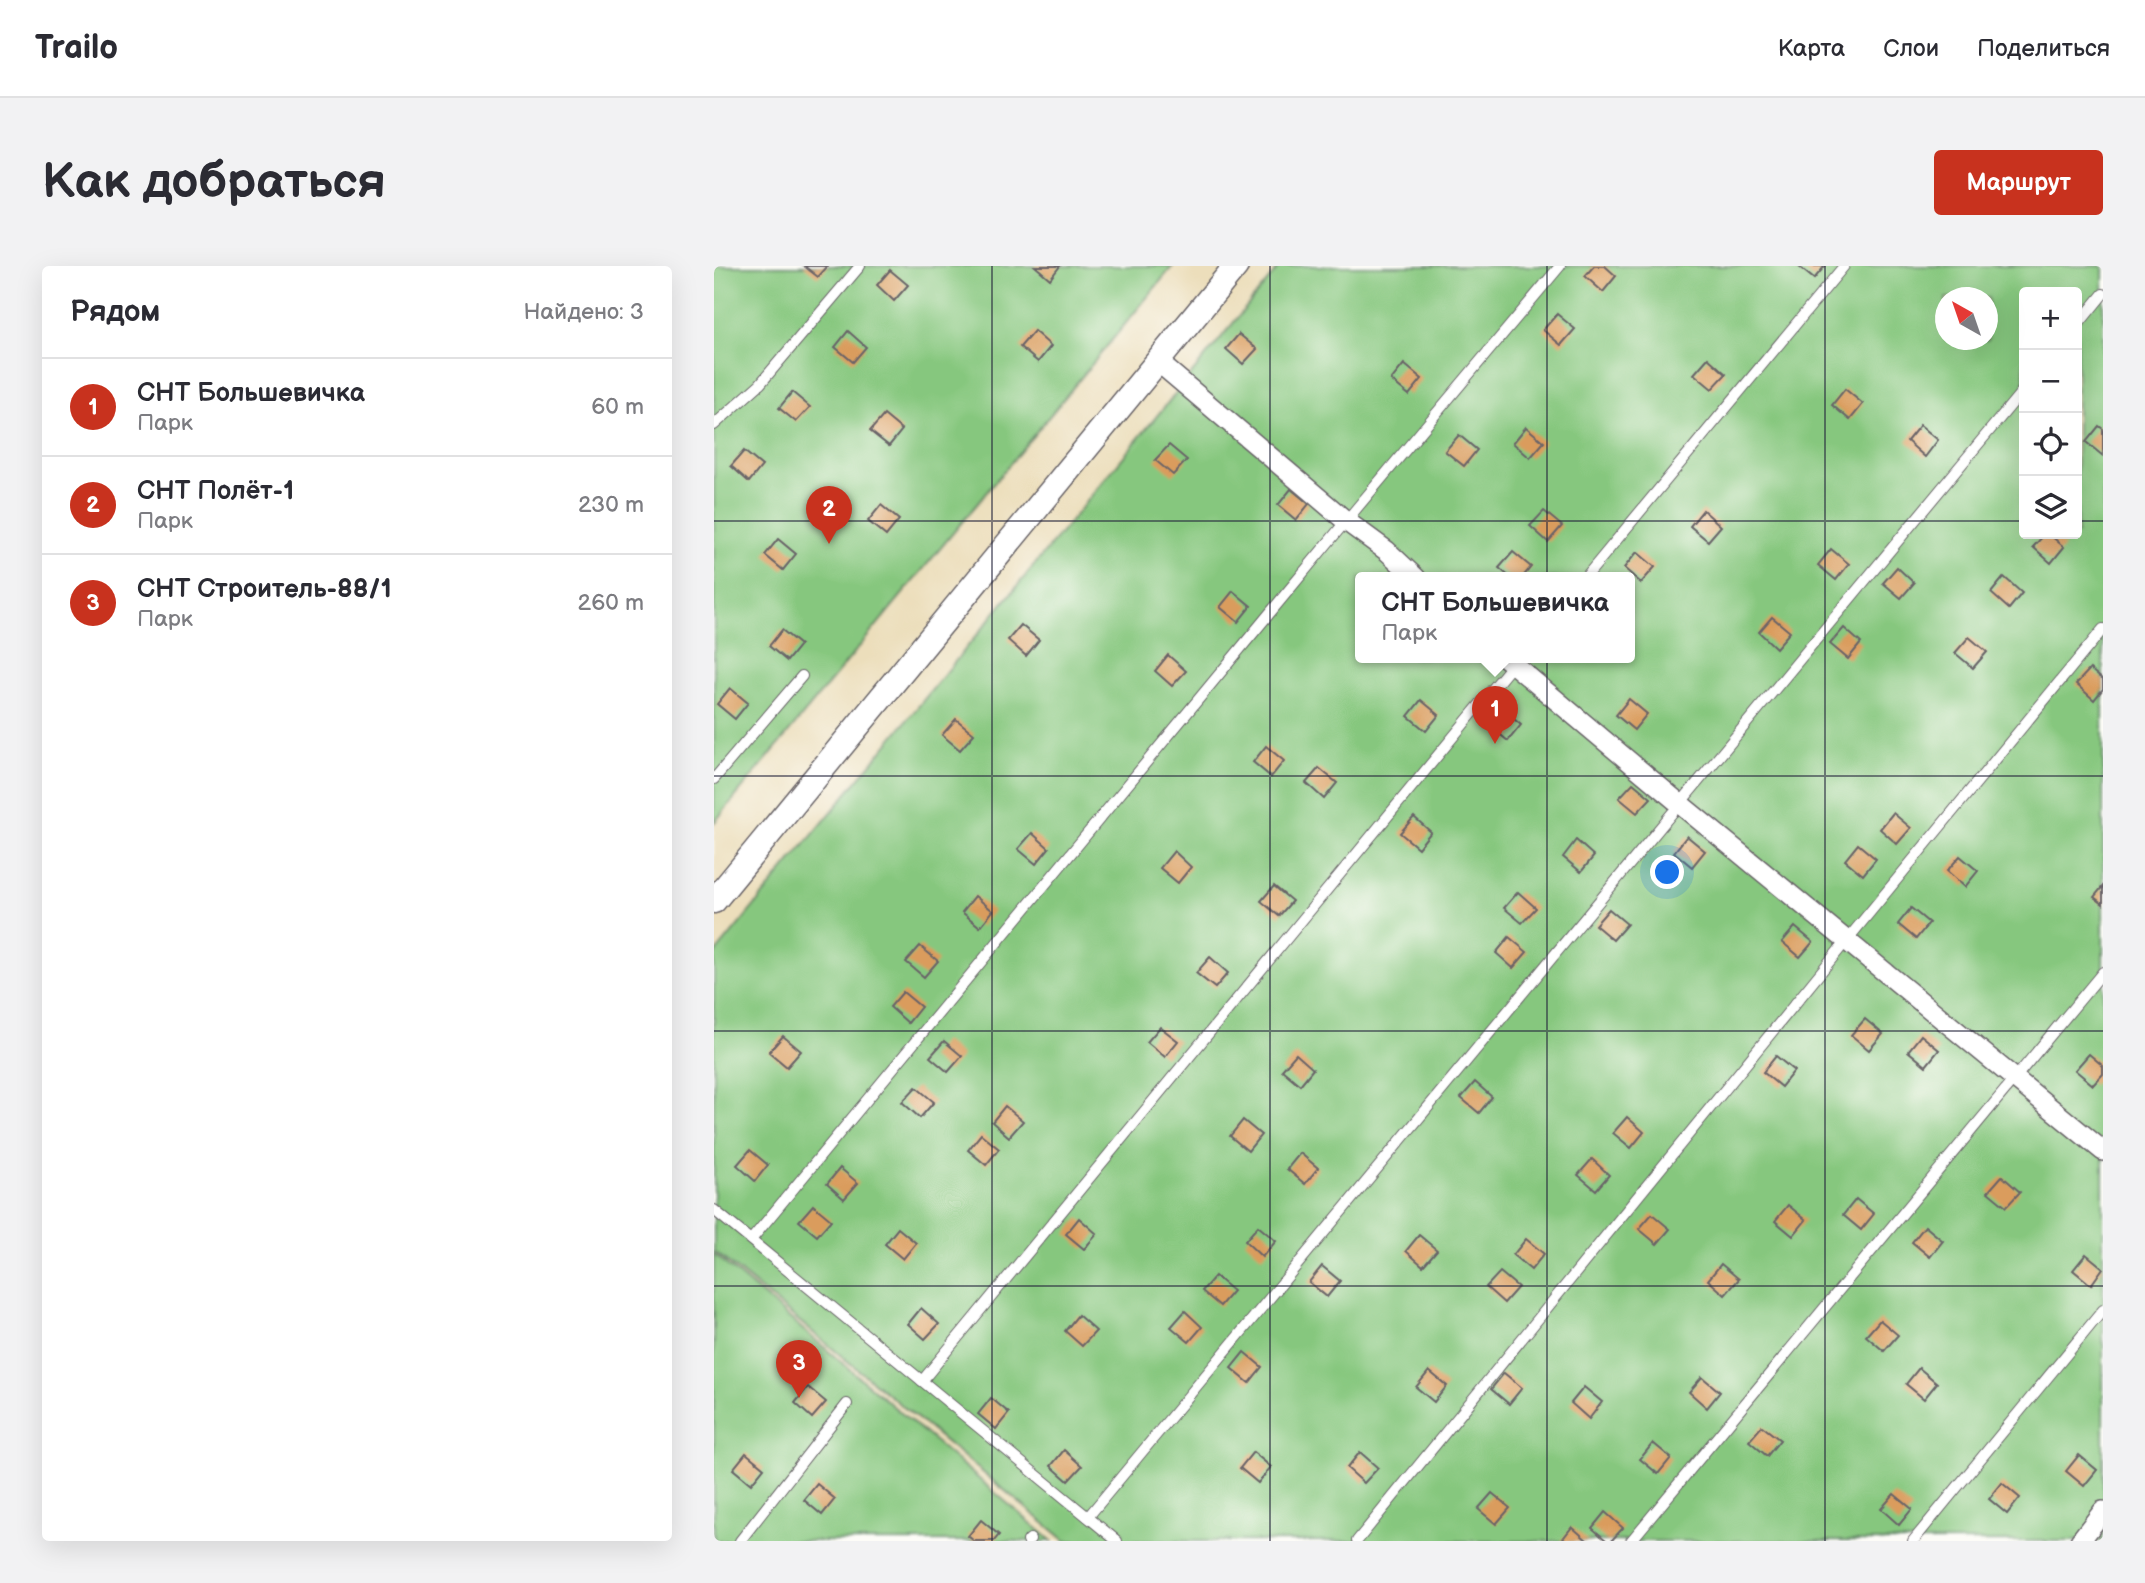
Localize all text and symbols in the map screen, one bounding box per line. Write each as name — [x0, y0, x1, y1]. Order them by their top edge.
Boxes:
text: Trailo — [35, 28, 118, 68]
text: Карта — [1778, 34, 1845, 63]
text: Слои — [1883, 34, 1939, 63]
text: Поделиться — [1977, 34, 2110, 63]
button: Маршрут — [1934, 150, 2103, 215]
text: Как добраться — [42, 153, 386, 212]
north arrow — [1935, 287, 1998, 350]
map controls — [2019, 287, 2082, 539]
button: + — [2019, 287, 2082, 350]
text: Рядом — [70, 294, 160, 330]
text: Найдено: 3 — [523, 298, 644, 326]
button: − — [2019, 350, 2082, 413]
text: СНТ Большевичка — [137, 378, 365, 409]
text: 1 — [88, 393, 98, 421]
text: 60 m — [591, 393, 644, 421]
text: Парк — [137, 409, 193, 437]
button: locate — [2019, 413, 2082, 476]
text: СНТ Полёт-1 — [137, 476, 294, 507]
button: layers — [2019, 476, 2082, 539]
pin: 2 — [806, 486, 852, 544]
text: 2 — [86, 491, 100, 519]
text: 230 m — [578, 491, 644, 519]
text: Парк — [137, 507, 193, 535]
popup — [1355, 572, 1635, 663]
text: СНТ Строитель-88/1 — [137, 574, 392, 605]
text: СНТ Большевичка — [1381, 588, 1609, 619]
text: 3 — [86, 589, 100, 617]
text: 260 m — [578, 589, 644, 617]
text: Парк — [137, 605, 193, 633]
text: Парк — [1381, 619, 1437, 647]
pin: 1 — [1472, 686, 1518, 744]
your location — [1650, 855, 1684, 889]
pin: 3 — [776, 1340, 822, 1398]

